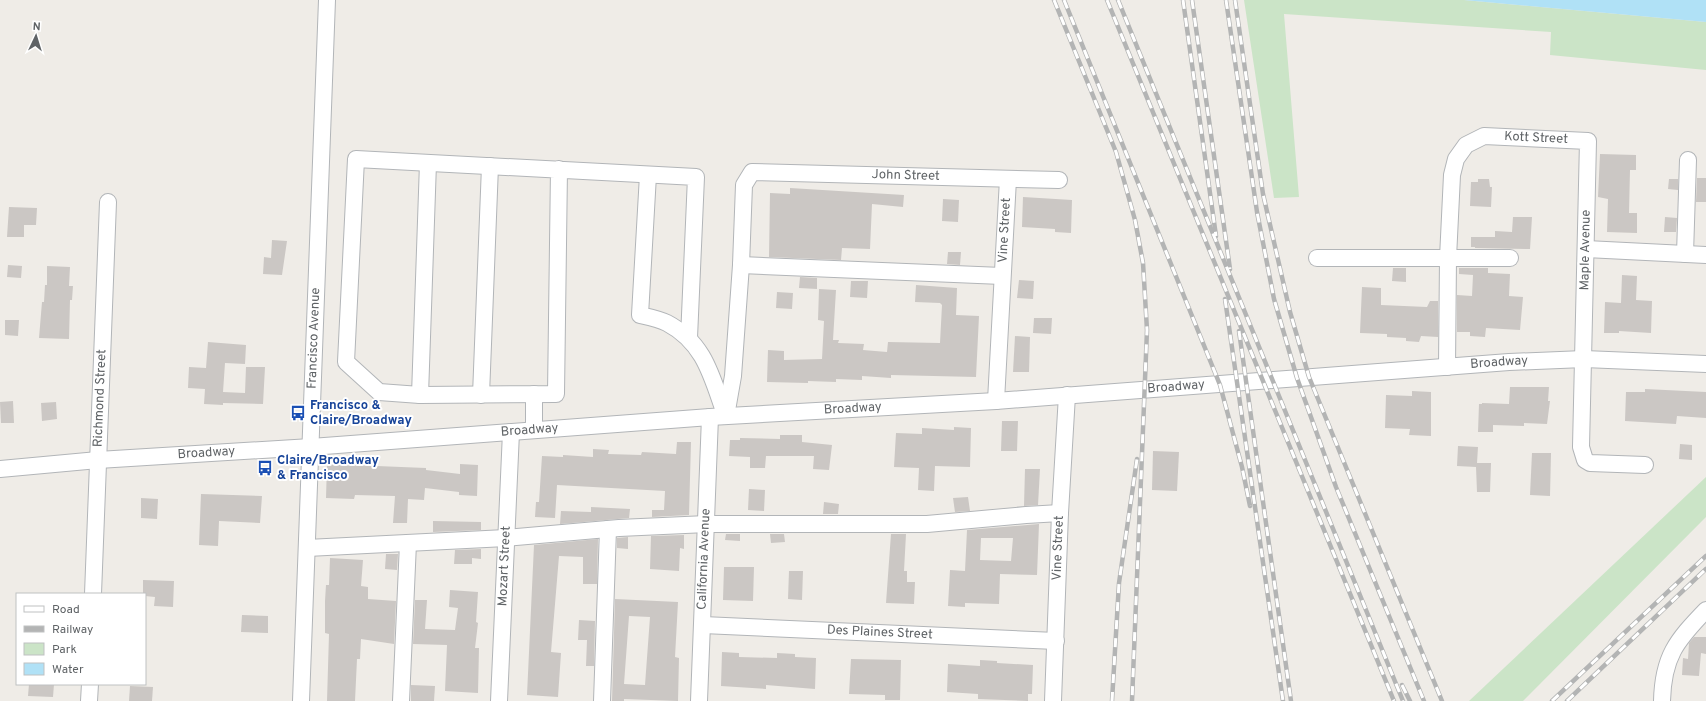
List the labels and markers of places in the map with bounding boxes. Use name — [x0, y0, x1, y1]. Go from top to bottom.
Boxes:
place label: Francisco & Claire/Broadway — [310, 398, 412, 429]
bus stop icon: Francisco & Claire/Broadway — [289, 404, 307, 422]
place label: Claire/Broadway & Francisco — [277, 453, 379, 484]
bus stop icon: Claire/Broadway & Francisco — [256, 459, 274, 477]

